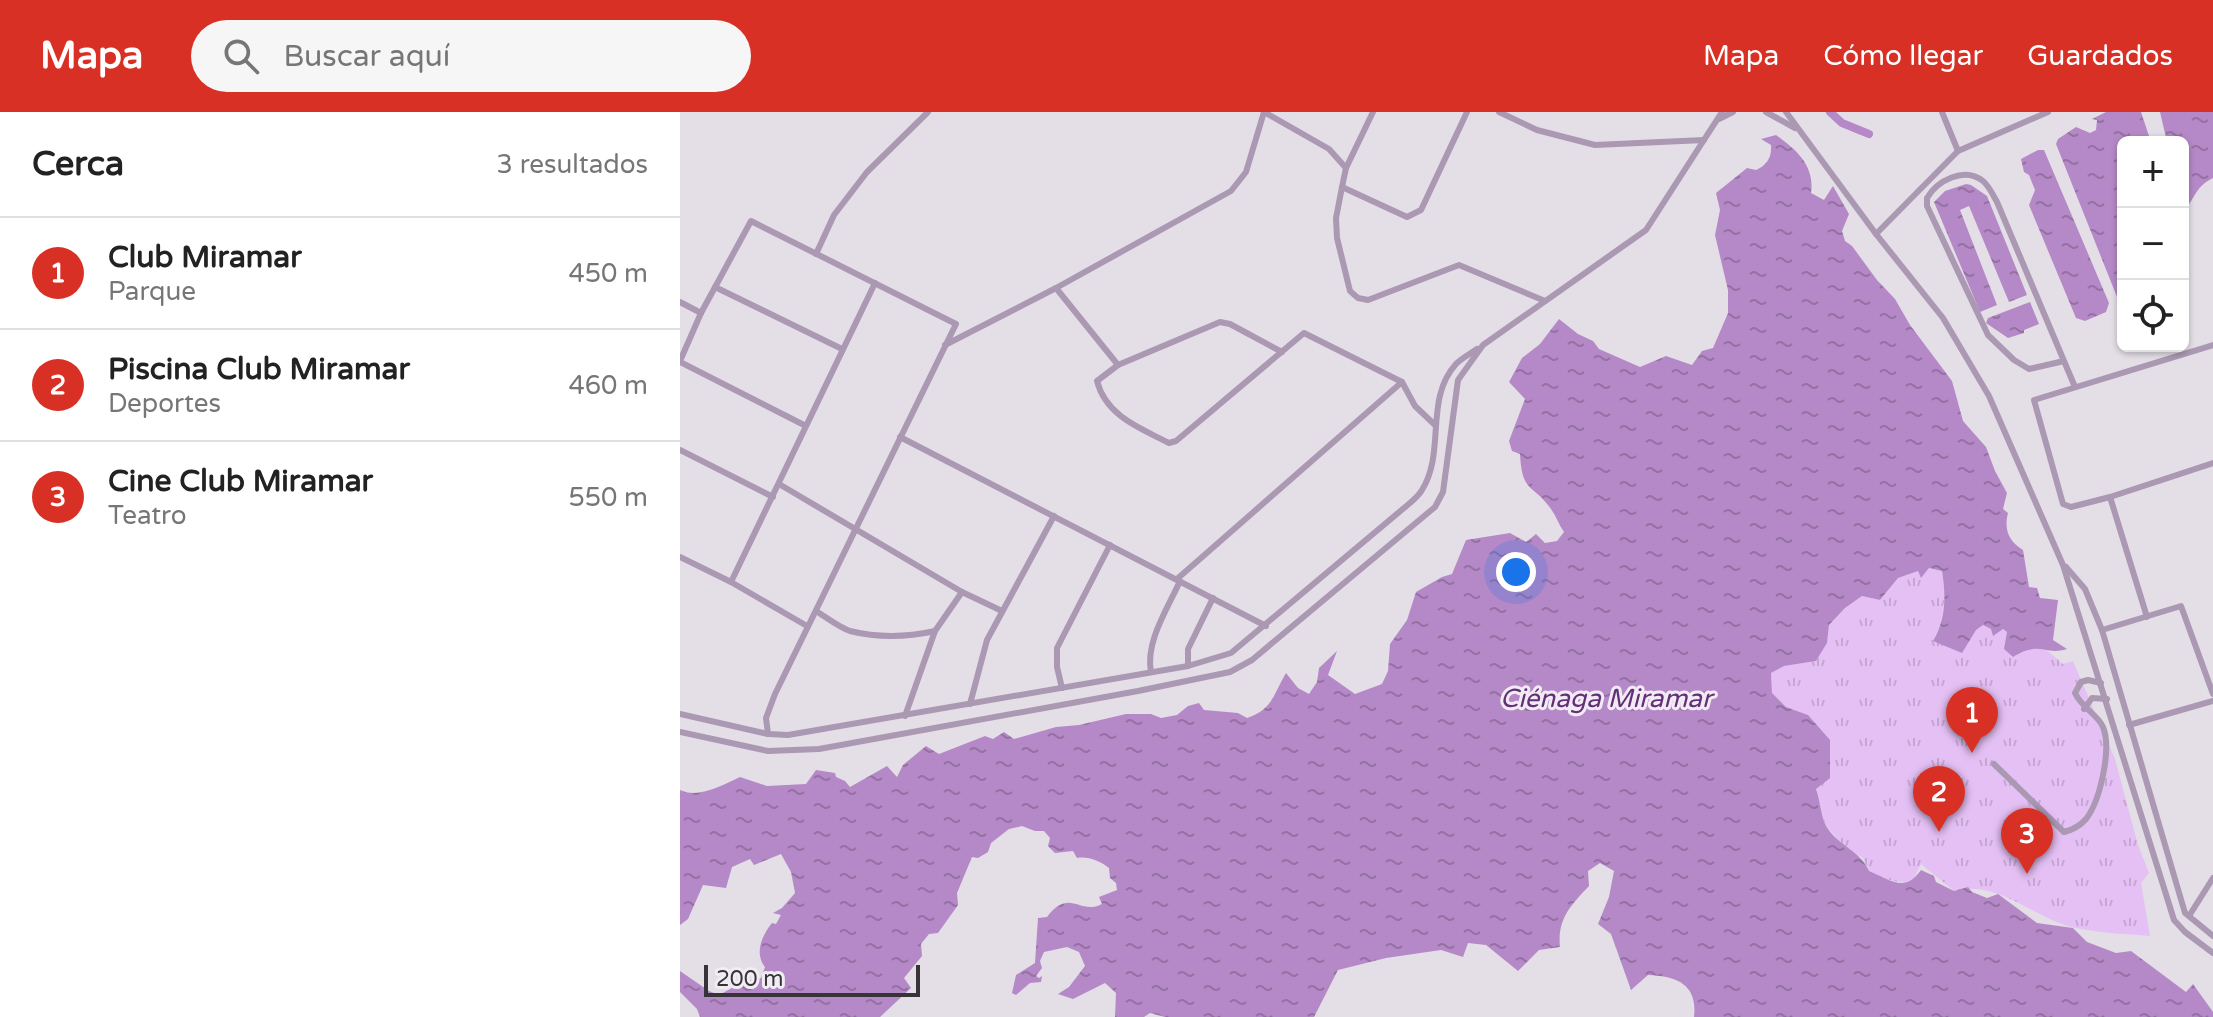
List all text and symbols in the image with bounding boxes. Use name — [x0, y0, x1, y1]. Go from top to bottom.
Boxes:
search box — [191, 20, 751, 92]
text: Mapa — [40, 33, 143, 79]
icon: search — [219, 34, 263, 78]
text: Buscar aquí — [283, 38, 450, 75]
text: Mapa — [1703, 39, 1779, 73]
text: Cómo llegar — [1823, 39, 1983, 73]
text: Guardados — [2027, 39, 2173, 73]
map controls — [2117, 136, 2189, 352]
button: + — [2117, 136, 2189, 208]
text: Cerca — [32, 144, 124, 185]
text: 3 resultados — [497, 149, 648, 180]
button: − — [2117, 208, 2189, 280]
text: Club Miramar — [108, 239, 302, 276]
text: 1 — [50, 258, 66, 289]
text: 450 m — [568, 258, 648, 289]
text: Parque — [108, 276, 196, 307]
button: locate — [2117, 280, 2189, 352]
text: Piscina Club Miramar — [108, 351, 410, 388]
text: 2 — [50, 370, 66, 401]
text: 460 m — [568, 370, 648, 401]
text: Deportes — [108, 388, 221, 419]
text: Cine Club Miramar — [108, 463, 373, 500]
text: 3 — [50, 482, 66, 513]
text: 550 m — [568, 482, 648, 513]
text: Teatro — [108, 500, 187, 531]
your location — [1496, 552, 1536, 592]
water label: Ciénaga Miramar — [1500, 683, 1715, 714]
pin: 1 — [1946, 687, 1998, 753]
pin: 2 — [1913, 766, 1965, 832]
pin: 3 — [2001, 808, 2053, 874]
scale bar — [704, 961, 920, 997]
text: 200 m — [716, 966, 783, 992]

